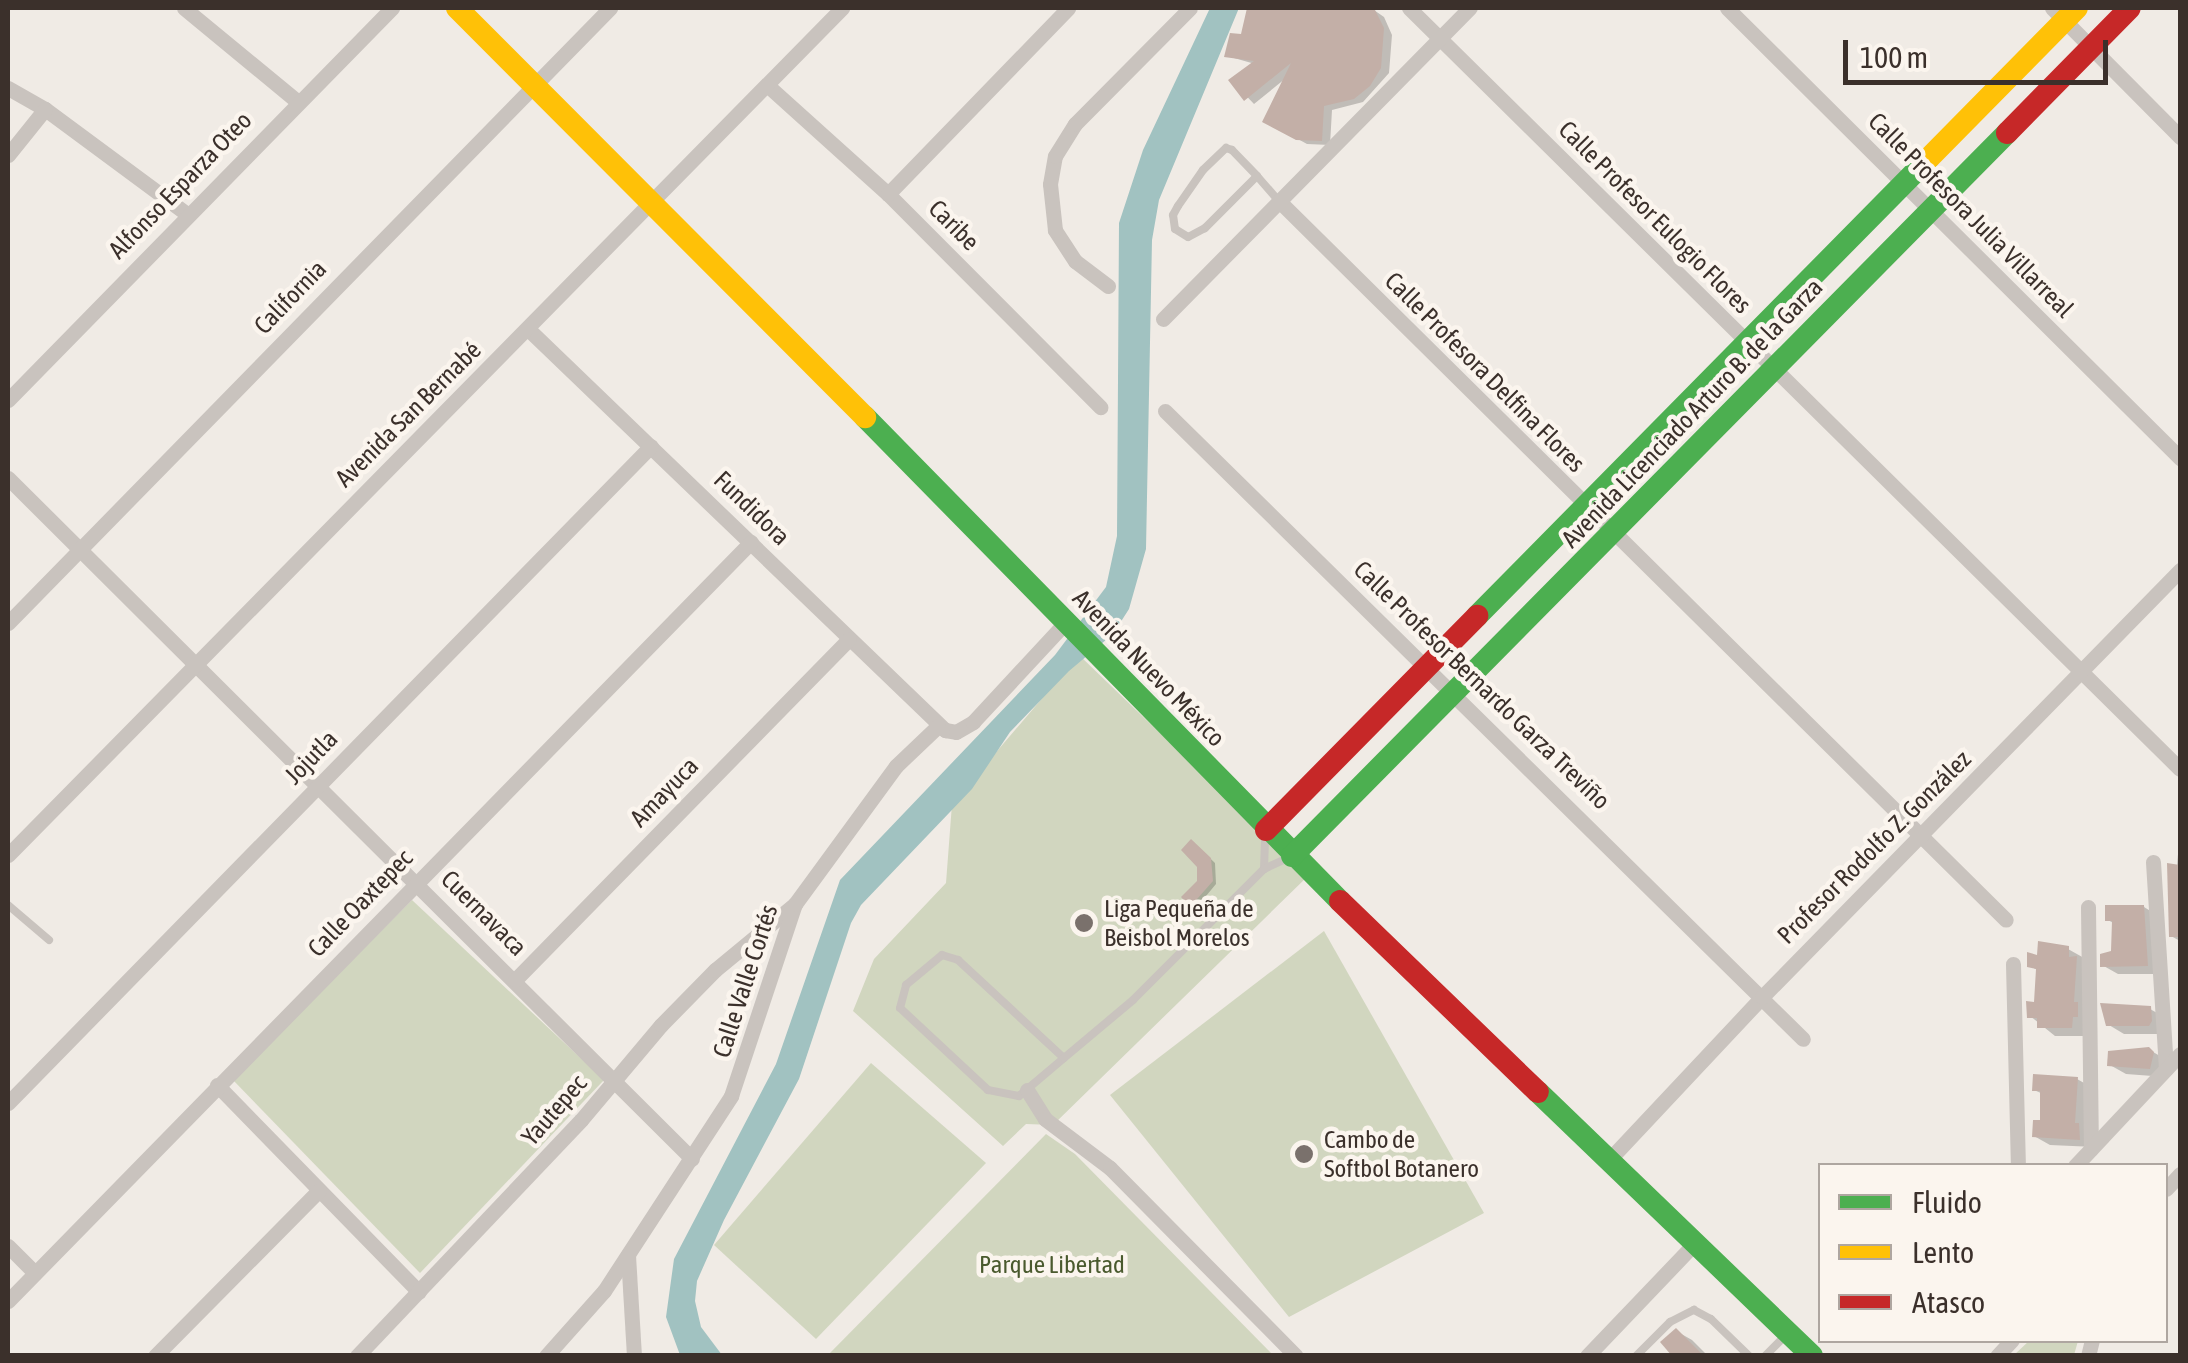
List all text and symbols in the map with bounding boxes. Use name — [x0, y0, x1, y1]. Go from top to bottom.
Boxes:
scale bar — [1848, 20, 2113, 82]
text: 100 m — [1860, 40, 1928, 74]
street label: Alfonso Esparza Oteo — [102, 105, 258, 265]
street label: Calle Profesora Julia Villarreal — [1862, 106, 2080, 324]
street label: Calle Profesor Eulogio Flores — [1552, 114, 1758, 320]
street label: Caribe — [922, 193, 986, 257]
street label: California — [248, 254, 332, 340]
street label: Calle Profesora Delfina Flores — [1379, 266, 1591, 478]
street label: Avenida Licenciado Arturo B. de la Garza — [1555, 272, 1829, 554]
street label: Avenida San Bernabé — [329, 335, 487, 493]
street label: Fundidora — [708, 465, 796, 551]
street label: Calle Profesor Bernardo Garza Treviño — [1348, 555, 1616, 815]
street label: Avenida Nuevo México — [1067, 583, 1231, 753]
street label: Jojutla — [278, 724, 344, 790]
street label: Profesor Rodolfo Z. González — [1771, 744, 1977, 950]
street label: Amayuca — [624, 751, 704, 833]
street label: Calle Oaxtepec — [301, 843, 419, 963]
street label: Cuernavaca — [435, 864, 533, 962]
place label: Liga Pequeña de Beisbol Morelos — [1104, 894, 1254, 953]
street label: Calle Valle Cortés — [706, 901, 784, 1061]
marker: Liga Pequeña de Beisbol Morelos — [1073, 912, 1095, 934]
street label: Yautepec — [515, 1068, 593, 1152]
place label: Cambo de Softbol Botanero — [1324, 1125, 1479, 1184]
marker: Cambo de Softbol Botanero — [1293, 1143, 1315, 1165]
legend — [1818, 1163, 2168, 1343]
text: Fluido — [1912, 1185, 1982, 1219]
text: Lento — [1912, 1235, 1974, 1269]
park label: Parque Libertad — [979, 1249, 1125, 1279]
text: Atasco — [1912, 1285, 1985, 1319]

